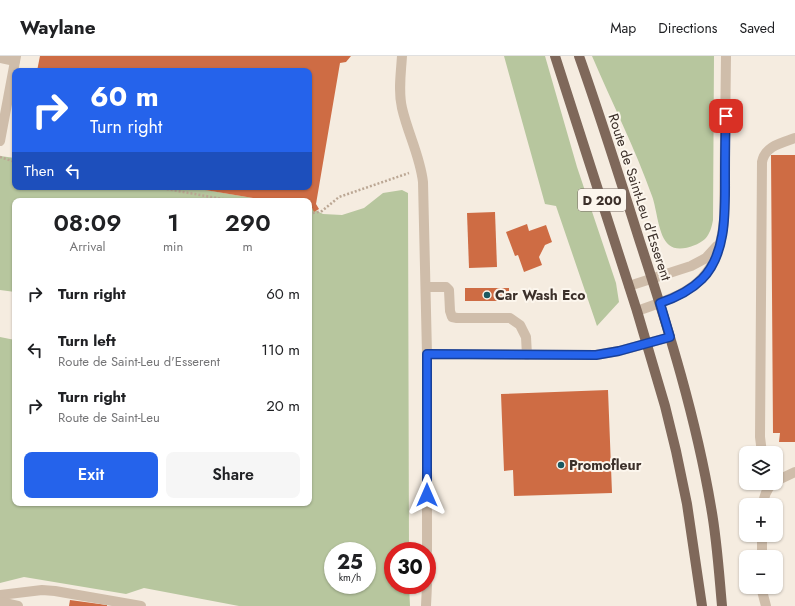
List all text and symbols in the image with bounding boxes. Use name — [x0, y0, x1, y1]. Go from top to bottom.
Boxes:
text: Waylane — [20, 14, 96, 41]
text: Map — [610, 18, 636, 38]
text: Directions — [658, 18, 718, 38]
text: Saved — [740, 18, 775, 38]
text: 60 m — [90, 76, 159, 117]
icon: right — [24, 84, 76, 136]
pin — [709, 99, 743, 133]
icon: arrive — [715, 105, 737, 127]
street label: Route de Saint-Leu d'Esserent — [604, 111, 677, 284]
text: Turn right — [90, 114, 162, 140]
text: Then — [24, 160, 54, 182]
icon: left — [62, 160, 84, 182]
road number: D 200 — [578, 189, 626, 211]
text: 08:09 — [53, 205, 122, 240]
text: 1 — [167, 205, 179, 240]
text: 290 — [225, 205, 271, 240]
text: Arrival — [70, 237, 105, 256]
text: min — [163, 237, 183, 256]
text: m — [243, 237, 253, 256]
icon: right — [24, 283, 46, 305]
text: Turn right — [58, 283, 126, 305]
text: 60 m — [266, 283, 300, 305]
place label: Car Wash Eco — [495, 285, 586, 305]
marker: Car Wash Eco — [482, 290, 492, 300]
text: Turn left — [58, 330, 116, 352]
icon: left — [24, 339, 46, 361]
text: 110 m — [261, 339, 300, 361]
text: Route de Saint-Leu d'Esserent — [58, 352, 220, 371]
text: Turn right — [58, 386, 126, 408]
icon: right — [24, 395, 46, 417]
text: 20 m — [266, 395, 300, 417]
text: Route de Saint-Leu — [58, 408, 160, 427]
map controls — [739, 446, 783, 594]
button: layers — [739, 446, 783, 490]
button: Exit — [24, 452, 158, 498]
button: Share — [166, 452, 300, 498]
place label: Promofleur — [569, 455, 642, 475]
marker: Promofleur — [556, 460, 566, 470]
position arrow — [406, 474, 448, 516]
button: + — [739, 498, 783, 542]
speed limit sign: 30 — [384, 542, 436, 594]
text: 25 — [337, 548, 363, 577]
button: − — [739, 550, 783, 594]
text: km/h — [339, 570, 361, 585]

